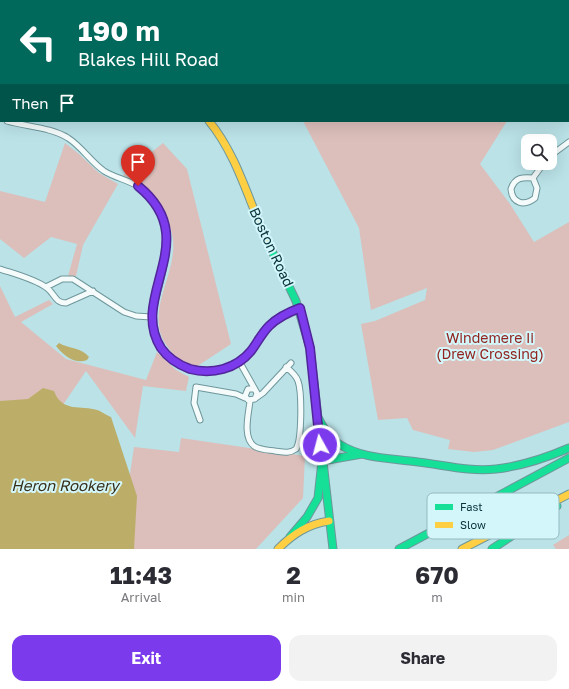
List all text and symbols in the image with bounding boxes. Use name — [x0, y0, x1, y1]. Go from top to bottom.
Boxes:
text: 190 m — [78, 14, 160, 47]
icon: left — [12, 16, 64, 68]
text: Blakes Hill Road — [78, 48, 219, 70]
icon: arrive — [56, 92, 78, 114]
text: Then — [12, 94, 48, 112]
map controls — [521, 134, 557, 170]
button: search — [521, 134, 557, 170]
pin — [121, 145, 155, 186]
icon: arrive — [127, 151, 149, 173]
street label: Boston Road — [246, 205, 298, 289]
park label: Windemere Ii (Drew Crossing) — [436, 329, 544, 362]
position arrow — [299, 424, 341, 466]
water label: Heron Rookery — [11, 476, 121, 495]
legend — [427, 493, 559, 539]
text: Fast — [460, 500, 483, 513]
text: Slow — [460, 518, 486, 531]
text: 11:43 — [110, 560, 172, 589]
text: 2 — [286, 560, 301, 589]
text: 670 — [415, 560, 459, 589]
text: Arrival — [121, 589, 161, 605]
text: min — [282, 589, 305, 605]
text: m — [431, 589, 443, 605]
button: Exit — [12, 635, 281, 681]
button: Share — [289, 635, 557, 681]

